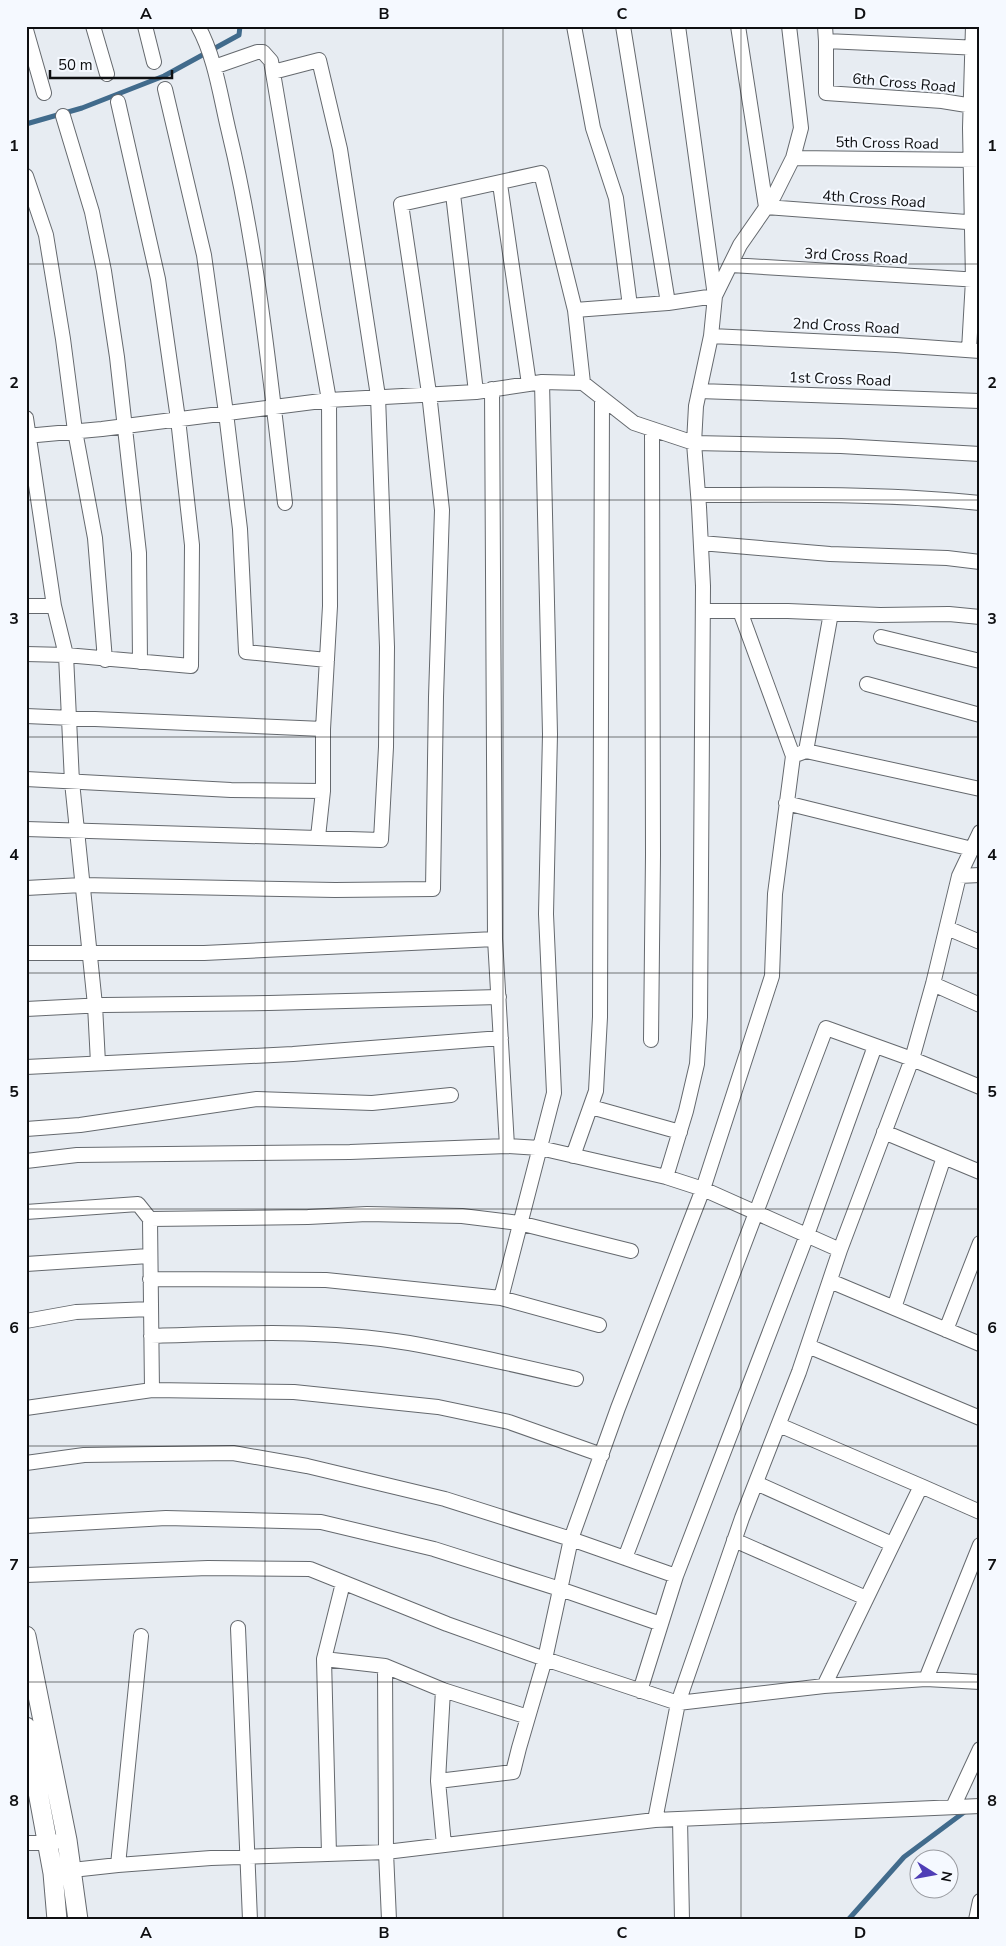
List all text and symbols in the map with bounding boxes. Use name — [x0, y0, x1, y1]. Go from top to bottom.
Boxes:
text: A — [140, 3, 152, 25]
text: B — [378, 3, 390, 25]
text: C — [617, 3, 628, 25]
text: D — [854, 3, 866, 25]
scale bar — [50, 48, 172, 80]
text: 50 m — [58, 55, 93, 75]
street label: 6th Cross Road — [852, 69, 956, 97]
street label: 5th Cross Road — [835, 132, 939, 154]
text: 1 — [9, 135, 19, 157]
text: 1 — [987, 135, 997, 157]
street label: 4th Cross Road — [822, 185, 926, 213]
street label: 3rd Cross Road — [804, 243, 908, 269]
street label: 2nd Cross Road — [792, 313, 900, 339]
street label: 1st Cross Road — [789, 367, 891, 391]
text: 2 — [9, 372, 19, 394]
text: 2 — [987, 372, 997, 394]
text: 3 — [9, 608, 19, 630]
text: 3 — [987, 608, 997, 630]
text: 4 — [9, 844, 19, 866]
text: 4 — [987, 844, 997, 866]
text: 5 — [9, 1081, 19, 1103]
text: 5 — [987, 1081, 997, 1103]
text: 6 — [9, 1317, 19, 1339]
text: 6 — [987, 1317, 997, 1339]
text: 7 — [9, 1554, 19, 1576]
text: 7 — [987, 1554, 997, 1576]
text: 8 — [9, 1790, 19, 1812]
text: 8 — [987, 1790, 997, 1812]
north arrow — [908, 1848, 958, 1898]
text: N — [936, 1869, 957, 1883]
text: A — [140, 1922, 152, 1944]
text: B — [378, 1922, 390, 1944]
text: C — [617, 1922, 628, 1944]
text: D — [854, 1922, 866, 1944]

